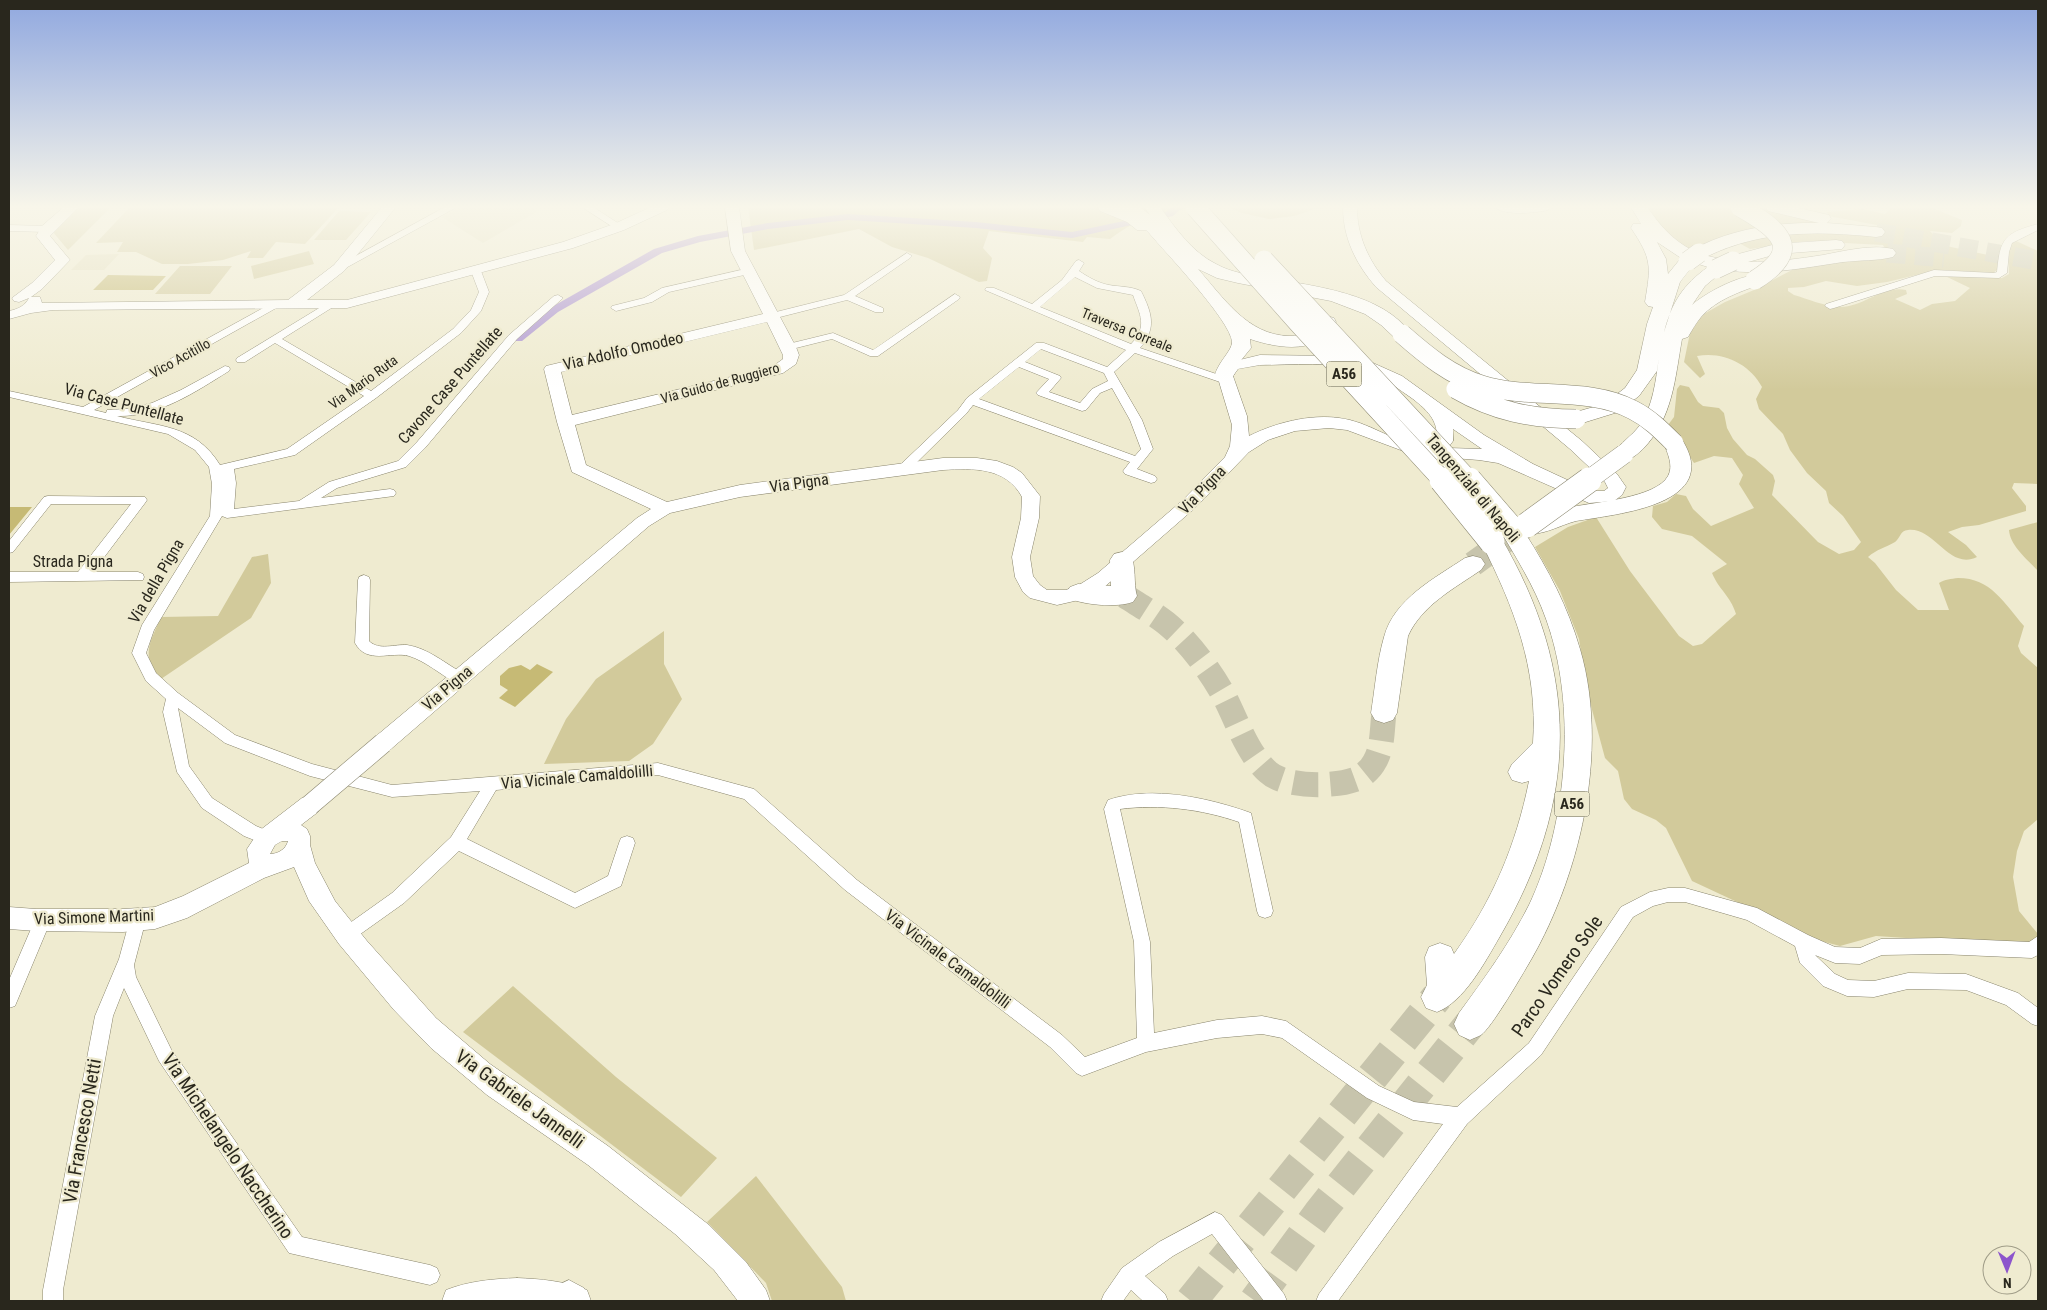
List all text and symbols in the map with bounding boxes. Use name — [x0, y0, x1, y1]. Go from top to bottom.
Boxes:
street label: Traversa Correale — [1079, 304, 1175, 356]
street label: Cavone Case Puntellate — [394, 322, 506, 448]
street label: Via Adolfo Omodeo — [561, 328, 685, 374]
street label: Vico Acitillo — [147, 335, 213, 381]
street label: Via Mario Ruta — [326, 352, 400, 412]
street label: Via Guido de Ruggiero — [659, 359, 781, 407]
road number: A56 — [1326, 362, 1362, 386]
street label: Via Case Puntellate — [62, 379, 186, 429]
street label: Tangenziale di Napoli — [1422, 430, 1524, 546]
street label: Via Pigna — [1174, 462, 1230, 518]
street label: Via Pigna — [768, 469, 830, 497]
street label: Via della Pigna — [124, 536, 188, 626]
street label: Strada Pigna — [33, 552, 113, 571]
street label: Via Pigna — [418, 661, 476, 715]
street label: Via Vicinale Camaldolilli — [500, 761, 654, 793]
road number: A56 — [1554, 792, 1590, 816]
street label: Via Simone Martini — [34, 905, 154, 929]
street label: Via Vicinale Camaldolilli — [881, 906, 1015, 1012]
street label: Parco Vomero Sole — [1507, 911, 1607, 1041]
street label: Via Gabriele Jannelli — [451, 1045, 589, 1153]
street label: Via Michelangelo Naccherino — [157, 1049, 299, 1243]
street label: Via Francesco Netti — [58, 1057, 106, 1205]
north arrow — [1982, 1245, 2032, 1295]
text: N — [2003, 1275, 2012, 1291]

